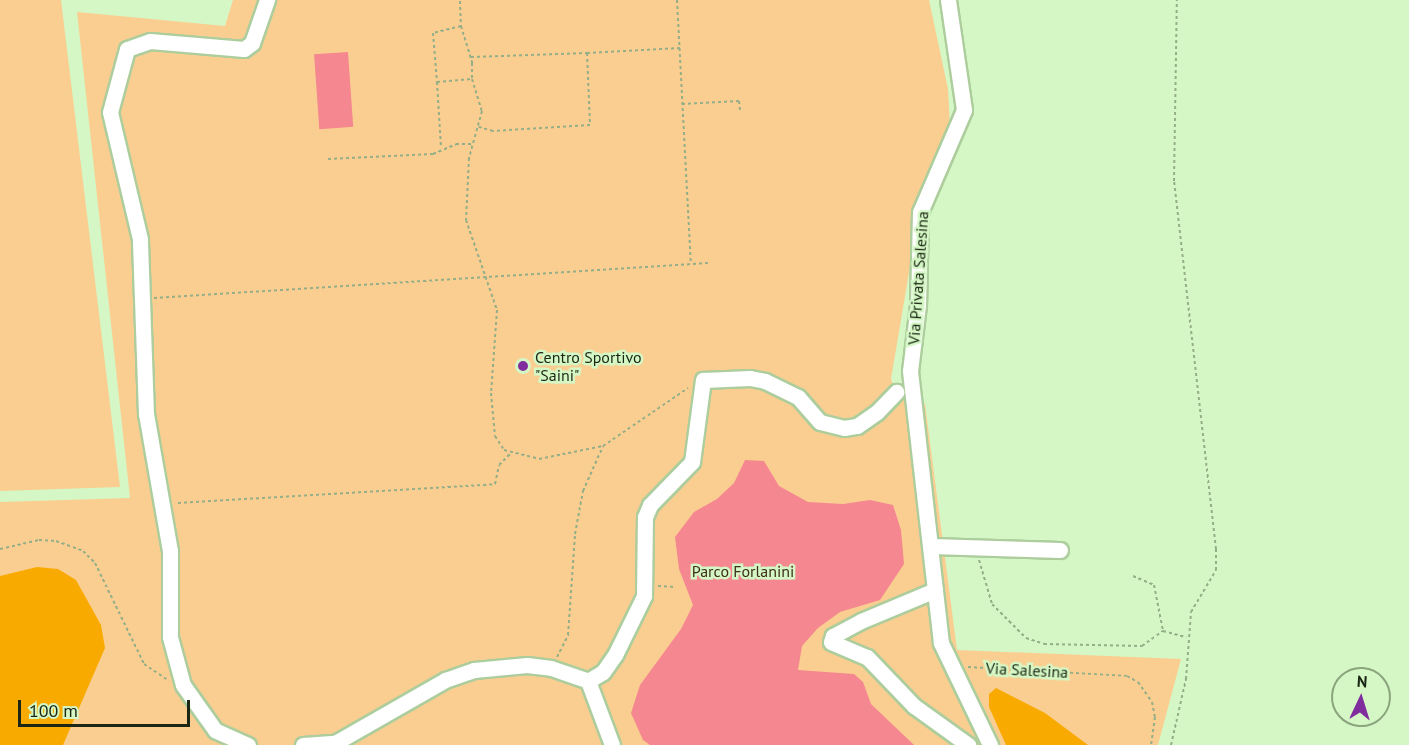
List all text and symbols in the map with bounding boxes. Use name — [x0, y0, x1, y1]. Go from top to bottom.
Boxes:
street label: Via Privata Salesina — [904, 211, 932, 345]
place label: Centro Sportivo "Saini" — [535, 347, 642, 385]
marker: Centro Sportivo "Saini" — [516, 359, 530, 373]
park label: Parco Forlanini — [692, 561, 794, 581]
street label: Via Salesina — [985, 658, 1069, 682]
north arrow — [1331, 667, 1391, 727]
text: N — [1356, 671, 1368, 691]
scale bar — [21, 688, 194, 726]
text: 100 m — [29, 699, 78, 722]

